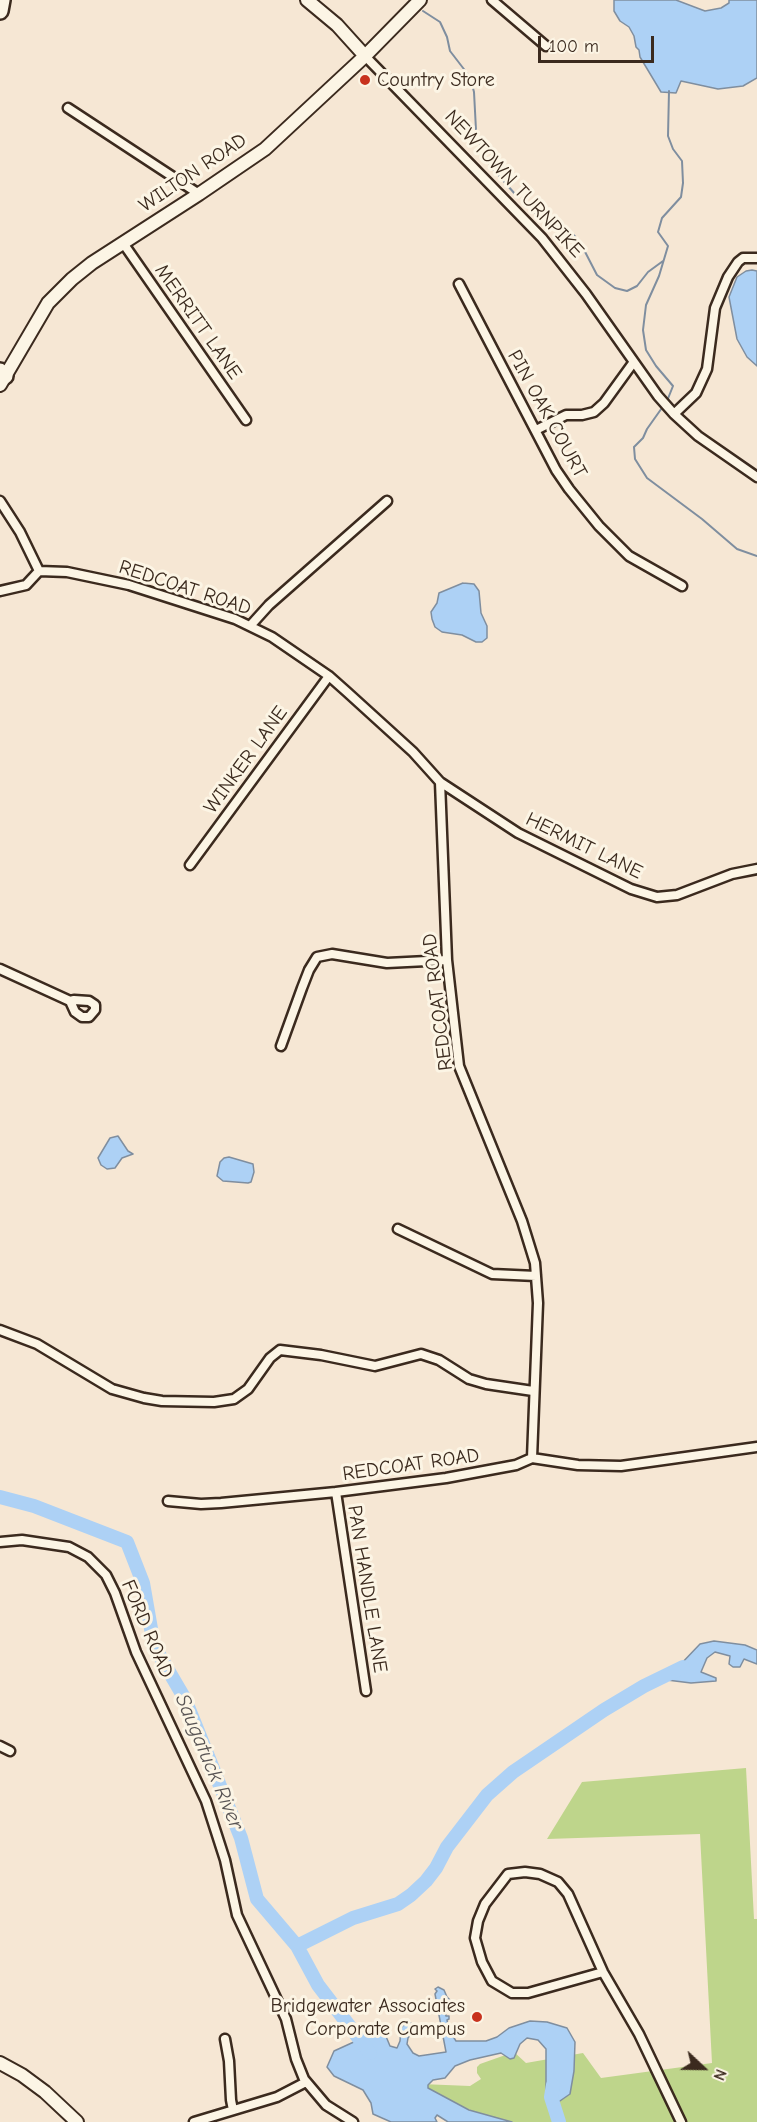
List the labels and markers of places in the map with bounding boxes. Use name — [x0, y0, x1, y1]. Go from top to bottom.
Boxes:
place label: Country Store — [377, 68, 495, 92]
marker: Country Store — [358, 73, 372, 87]
place label: Bridgewater Associates Corporate Campus — [270, 1994, 465, 2041]
marker: Bridgewater Associates Corporate Campus — [470, 2010, 484, 2024]

